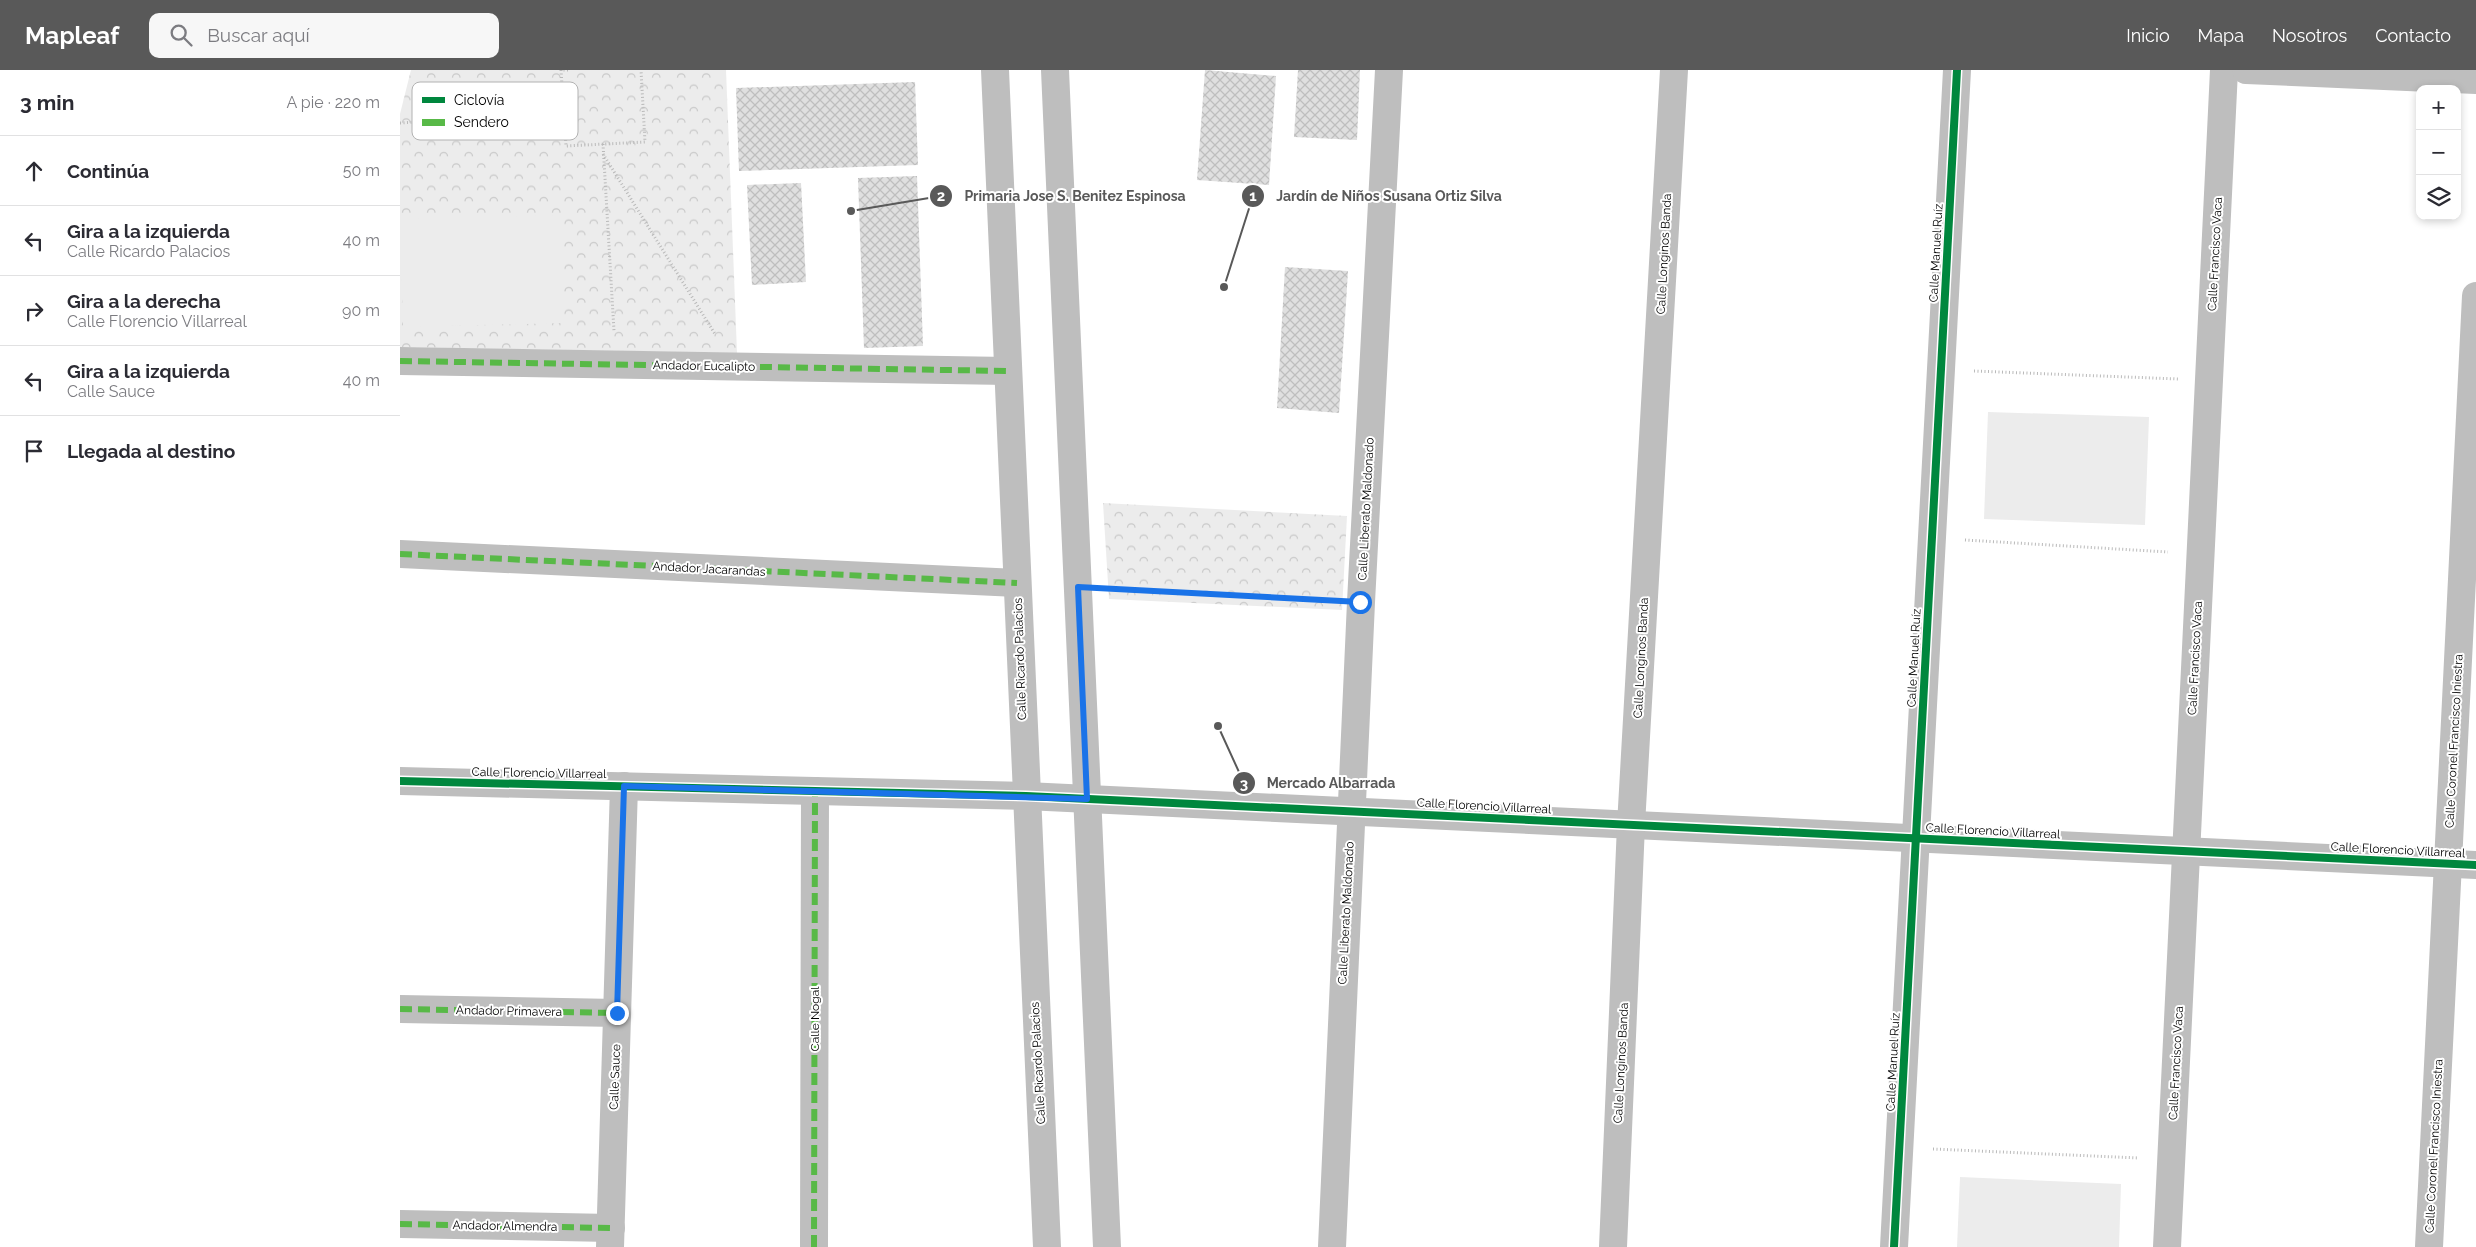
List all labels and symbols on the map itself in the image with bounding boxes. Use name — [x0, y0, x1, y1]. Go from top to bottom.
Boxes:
legend — [412, 82, 578, 140]
text: Ciclovía — [454, 92, 504, 108]
text: Sendero — [454, 114, 509, 130]
callout: Jardín de Niños Susana Ortiz Silva — [1241, 181, 1512, 210]
callout: Primaria Jose S. Benitez Espinosa — [929, 182, 1195, 211]
text: 2 — [937, 187, 945, 205]
text: 1 — [1249, 187, 1257, 205]
text: Primaria Jose S. Benitez Espinosa — [964, 188, 1186, 204]
text: Jardín de Niños Susana Ortiz Silva — [1276, 188, 1502, 204]
street label: Calle Longinos Banda — [1654, 193, 1674, 315]
street label: Calle Francisco Vaca — [2205, 197, 2225, 311]
street label: Calle Manuel Ruíz — [1926, 203, 1946, 303]
street label: Andador Eucalipto — [653, 358, 755, 374]
street label: Calle Liberato Maldonado — [1355, 437, 1377, 581]
street label: Andador Jacarandas — [652, 559, 766, 579]
route start — [1349, 591, 1372, 614]
street label: Calle Ricardo Palacios — [1011, 597, 1029, 720]
street label: Calle Longinos Banda — [1631, 597, 1651, 719]
street label: Calle Francisco Vaca — [2185, 601, 2205, 715]
street label: Calle Manuel Ruíz — [1904, 608, 1924, 708]
street label: Calle Coronel Francisco Iniestra — [2442, 654, 2466, 828]
street label: Calle Florencio Villarreal — [471, 765, 607, 781]
callout: Mercado Albarrada — [1231, 769, 1405, 798]
text: 3 — [1240, 775, 1248, 793]
text: Mercado Albarrada — [1267, 775, 1395, 791]
street label: Calle Florencio Villarreal — [1416, 795, 1552, 817]
street label: Calle Florencio Villarreal — [1925, 820, 2061, 842]
street label: Calle Florencio Villarreal — [2330, 839, 2466, 861]
street label: Calle Liberato Maldonado — [1335, 841, 1357, 985]
street label: Calle Nogal — [808, 986, 822, 1051]
street label: Calle Ricardo Palacios — [1028, 1001, 1048, 1125]
route end — [606, 1002, 629, 1025]
street label: Calle Longinos Banda — [1611, 1002, 1631, 1124]
street label: Andador Primavera — [456, 1003, 562, 1019]
street label: Calle Francisco Vaca — [2166, 1006, 2186, 1120]
street label: Calle Manuel Ruíz — [1883, 1012, 1903, 1112]
street label: Calle Sauce — [607, 1044, 623, 1110]
street label: Calle Coronel Francisco Iniestra — [2422, 1059, 2446, 1233]
street label: Andador Almendra — [452, 1218, 558, 1234]

